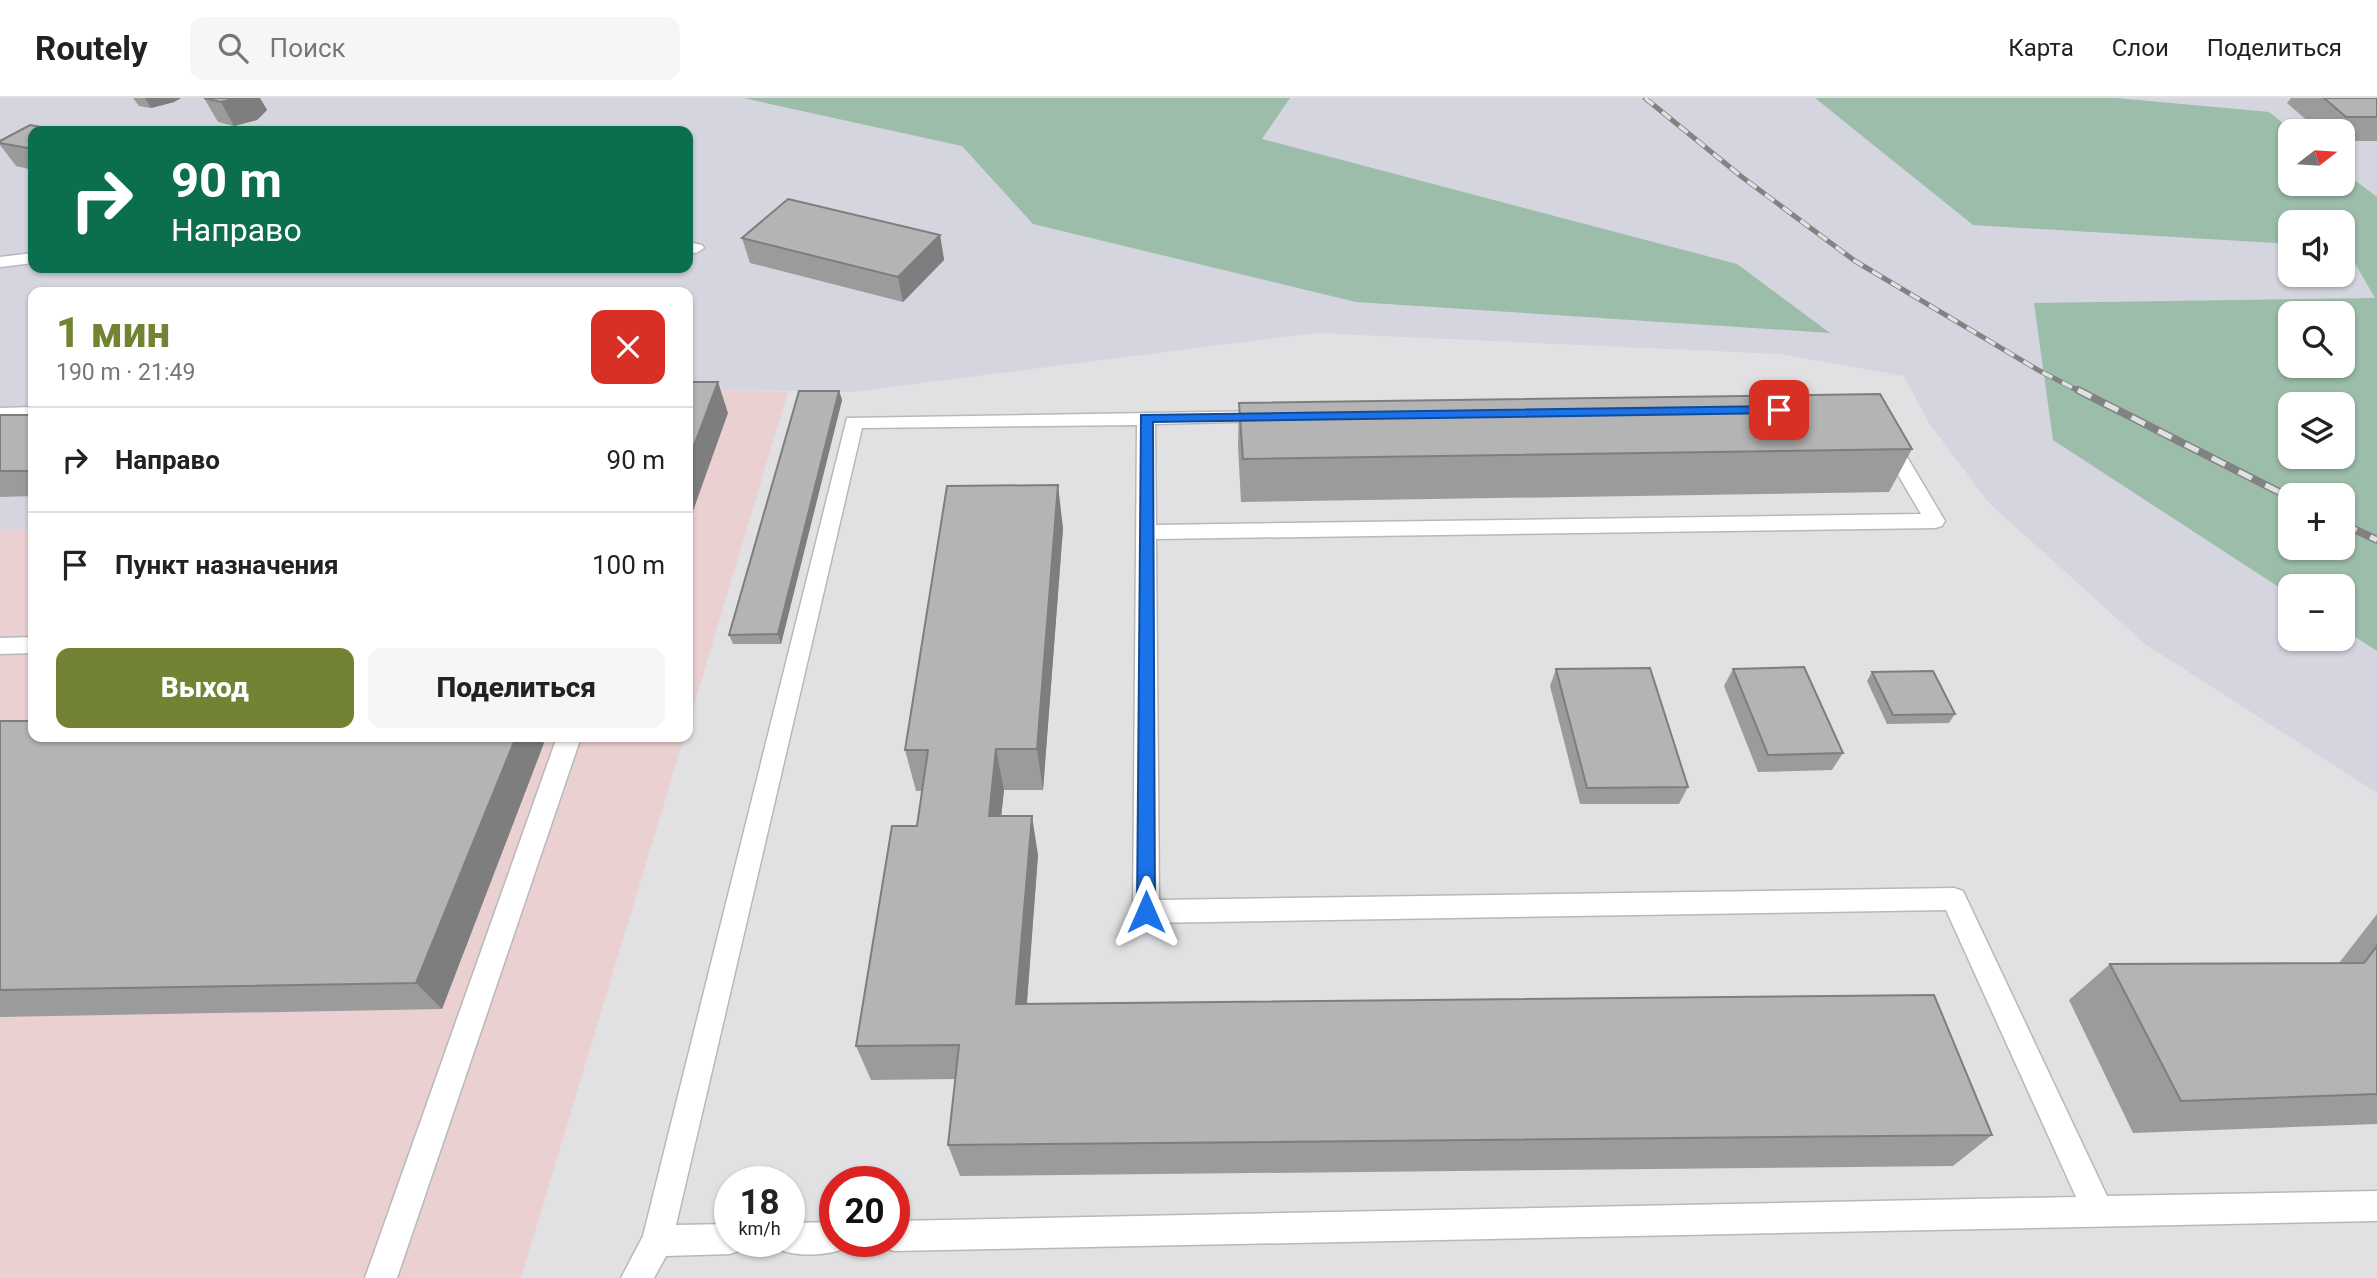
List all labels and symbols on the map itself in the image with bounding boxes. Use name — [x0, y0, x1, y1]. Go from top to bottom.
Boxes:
north arrow — [2278, 119, 2356, 196]
pin — [1749, 380, 1809, 440]
position arrow — [1109, 875, 1183, 949]
speed limit sign: 20 — [819, 1166, 910, 1257]

